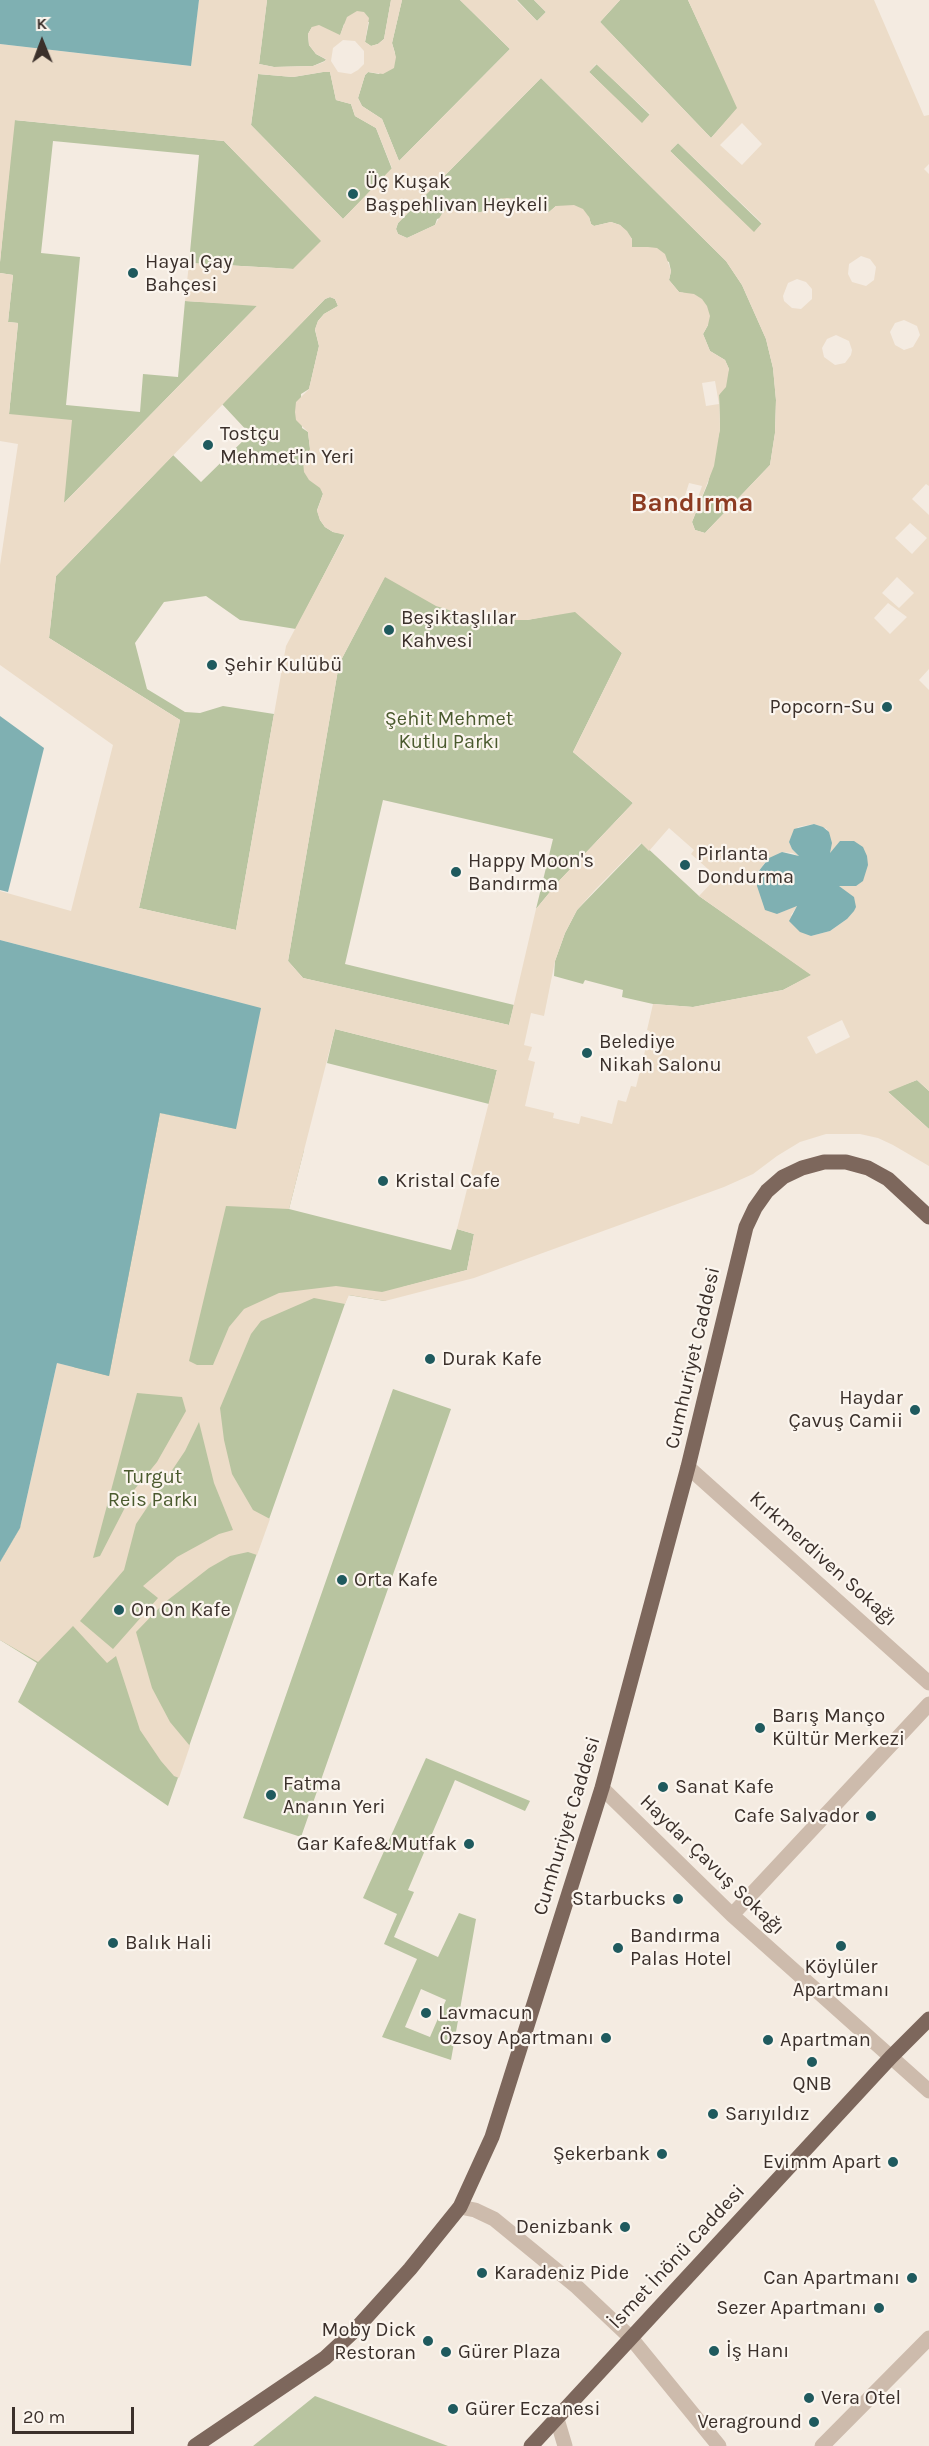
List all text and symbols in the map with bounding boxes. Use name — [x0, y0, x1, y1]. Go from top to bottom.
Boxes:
north arrow — [12, 12, 72, 72]
text: K — [36, 14, 47, 33]
place label: Üç Kuşak Başpehlivan Heykeli — [365, 170, 548, 217]
marker: Üç Kuşak Başpehlivan Heykeli — [346, 187, 360, 201]
place label: Hayal Çay Bahçesi — [145, 250, 233, 297]
marker: Hayal Çay Bahçesi — [126, 266, 140, 280]
place label: Tostçu Mehmet'in Yeri — [220, 422, 354, 469]
marker: Tostçu Mehmet'in Yeri — [201, 438, 215, 452]
district label: Bandırma — [631, 488, 753, 520]
place label: Beşiktaşlılar Kahvesi — [401, 606, 516, 653]
marker: Beşiktaşlılar Kahvesi — [382, 623, 396, 637]
place label: Şehir Kulübü — [224, 653, 342, 677]
marker: Şehir Kulübü — [205, 658, 219, 672]
place label: Popcorn-Su — [770, 695, 875, 719]
marker: Popcorn-Su — [880, 700, 894, 714]
park label: Şehit Mehmet Kutlu Parkı — [385, 707, 513, 754]
place label: Pirlanta Dondurma — [697, 842, 794, 889]
place label: Happy Moon's Bandırma — [468, 849, 594, 896]
marker: Pirlanta Dondurma — [678, 858, 692, 872]
marker: Happy Moon's Bandırma — [449, 865, 463, 879]
place label: Belediye Nikah Salonu — [599, 1030, 722, 1077]
marker: Belediye Nikah Salonu — [580, 1046, 594, 1060]
place label: Kristal Cafe — [395, 1169, 500, 1193]
marker: Kristal Cafe — [376, 1174, 390, 1188]
street label: Cumhuriyet Caddesi — [660, 1265, 726, 1451]
place label: Durak Kafe — [442, 1347, 542, 1371]
marker: Durak Kafe — [423, 1352, 437, 1366]
place label: Haydar Çavuş Camii — [788, 1386, 903, 1433]
marker: Haydar Çavuş Camii — [908, 1403, 922, 1417]
park label: Turgut Reis Parkı — [108, 1465, 198, 1512]
street label: Kırkmerdiven Sokağı — [744, 1486, 902, 1632]
place label: Orta Kafe — [354, 1568, 438, 1592]
marker: Orta Kafe — [335, 1573, 349, 1587]
place label: On On Kafe — [131, 1598, 231, 1622]
marker: On On Kafe — [112, 1603, 126, 1617]
place label: Barış Manço Kültür Merkezi — [772, 1704, 905, 1751]
marker: Barış Manço Kültür Merkezi — [753, 1721, 767, 1735]
street label: Cumhuriyet Caddesi — [528, 1734, 606, 1918]
place label: Fatma Ananın Yeri — [283, 1772, 386, 1819]
place label: Sanat Kafe — [675, 1775, 774, 1799]
marker: Sanat Kafe — [656, 1780, 670, 1794]
marker: Fatma Ananın Yeri — [264, 1788, 278, 1802]
street label: Haydar Çavuş Sokağı — [635, 1790, 789, 1940]
place label: Cafe Salvador — [734, 1804, 859, 1828]
marker: Cafe Salvador — [864, 1809, 878, 1823]
place label: Gar Kafe&Mutfak — [297, 1832, 457, 1856]
marker: Gar Kafe&Mutfak — [462, 1837, 476, 1851]
place label: Starbucks — [572, 1887, 666, 1911]
marker: Starbucks — [671, 1892, 685, 1906]
place label: Bandırma Palas Hotel — [630, 1924, 732, 1971]
place label: Balık Hali — [125, 1931, 212, 1955]
marker: Balık Hali — [106, 1936, 120, 1950]
marker: Köylüler Apartmanı — [834, 1939, 848, 1953]
marker: Bandırma Palas Hotel — [611, 1941, 625, 1955]
place label: Köylüler Apartmanı — [793, 1955, 889, 2002]
place label: Lavmacun — [438, 2001, 533, 2025]
marker: Lavmacun — [419, 2006, 433, 2020]
place label: Özsoy Apartmanı — [439, 2026, 594, 2050]
place label: Apartman — [780, 2028, 871, 2052]
marker: Özsoy Apartmanı — [599, 2031, 613, 2045]
marker: Apartman — [761, 2033, 775, 2047]
marker: QNB — [805, 2055, 819, 2069]
place label: QNB — [792, 2072, 832, 2096]
place label: Sarıyıldız — [725, 2102, 809, 2126]
marker: Sarıyıldız — [706, 2107, 720, 2121]
place label: Şekerbank — [553, 2142, 650, 2166]
marker: Şekerbank — [655, 2147, 669, 2161]
place label: Evimm Apart — [763, 2150, 881, 2174]
marker: Evimm Apart — [886, 2155, 900, 2169]
street label: İsmet İnönü Caddesi — [604, 2180, 750, 2334]
place label: Denizbank — [516, 2215, 613, 2239]
marker: Denizbank — [618, 2220, 632, 2234]
place label: Karadeniz Pide — [494, 2261, 629, 2285]
marker: Karadeniz Pide — [475, 2266, 489, 2280]
place label: Can Apartmanı — [763, 2266, 900, 2290]
marker: Can Apartmanı — [905, 2271, 919, 2285]
place label: Sezer Apartmanı — [716, 2296, 867, 2320]
marker: Sezer Apartmanı — [872, 2301, 886, 2315]
place label: Moby Dick Restoran — [321, 2318, 416, 2365]
marker: Moby Dick Restoran — [421, 2334, 435, 2348]
place label: İş Hanı — [726, 2339, 789, 2363]
place label: Gürer Plaza — [458, 2340, 561, 2364]
marker: İş Hanı — [707, 2344, 721, 2358]
marker: Gürer Plaza — [439, 2345, 453, 2359]
place label: Vera Otel — [821, 2386, 901, 2410]
marker: Vera Otel — [802, 2391, 816, 2405]
scale bar — [15, 2395, 136, 2433]
place label: Gürer Eczanesi — [465, 2397, 600, 2421]
marker: Gürer Eczanesi — [446, 2402, 460, 2416]
text: 20 m — [23, 2406, 65, 2428]
place label: Veraground — [697, 2410, 802, 2434]
marker: Veraground — [807, 2415, 821, 2429]

